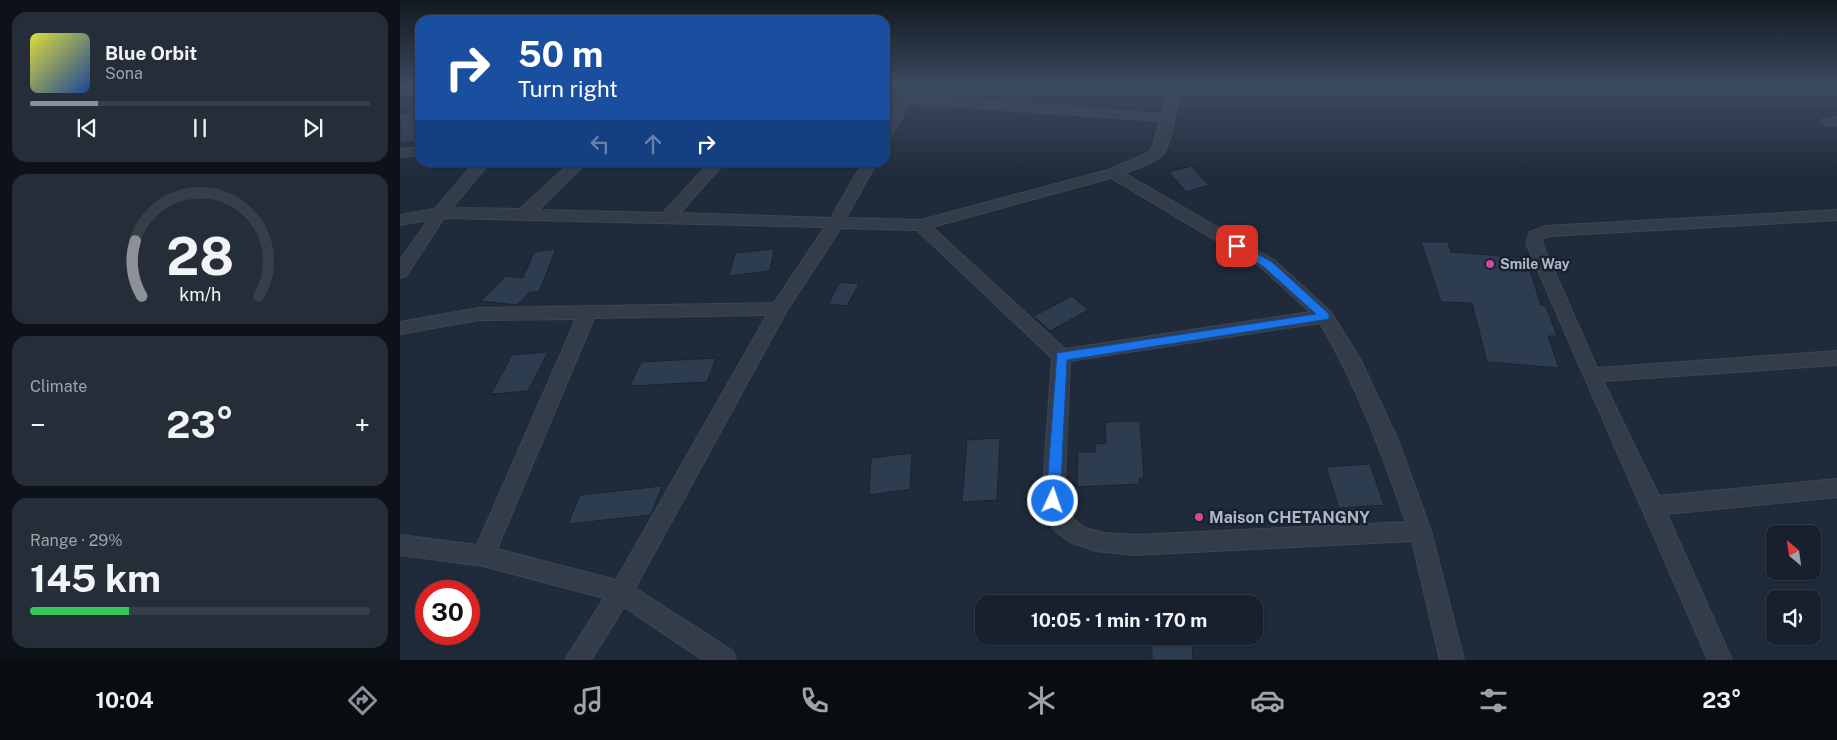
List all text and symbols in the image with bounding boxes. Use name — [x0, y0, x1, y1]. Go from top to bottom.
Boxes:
text: 50 m — [518, 34, 603, 75]
icon: right — [435, 35, 500, 100]
text: Blue Orbit — [105, 42, 197, 64]
text: Sona — [105, 64, 143, 83]
text: Turn right — [518, 76, 618, 102]
icon: previous — [73, 114, 101, 142]
icon: pause — [186, 114, 214, 142]
icon: next — [299, 114, 327, 142]
icon: left — [586, 130, 614, 158]
icon: ahead — [639, 130, 667, 158]
icon: right — [692, 130, 720, 158]
pin — [1216, 225, 1258, 267]
text: 28 — [166, 226, 234, 287]
icon: arrive — [1223, 232, 1251, 260]
place label: Smile Way — [1500, 256, 1570, 272]
marker: Smile Way — [1484, 258, 1496, 270]
text: km/h — [179, 284, 221, 305]
text: Climate — [30, 377, 87, 396]
text: 23° — [166, 402, 234, 447]
text: − — [30, 408, 46, 441]
text: + — [354, 408, 370, 441]
position arrow — [1026, 474, 1078, 526]
place label: Maison CHETANGNY — [1209, 508, 1370, 527]
marker: Maison CHETANGNY — [1193, 511, 1205, 523]
north arrow — [1766, 525, 1821, 580]
map controls — [1766, 525, 1821, 645]
text: Range · 29% — [30, 531, 123, 550]
text: 145 km — [30, 556, 161, 601]
speed limit sign: 30 — [415, 580, 480, 645]
button: sound — [1766, 590, 1821, 645]
text: 10:05 · 1 min · 170 m — [1031, 609, 1207, 631]
icon: directions — [345, 683, 380, 718]
icon: music — [571, 683, 606, 718]
icon: phone — [797, 683, 832, 718]
icon: climate — [1024, 683, 1059, 718]
icon: car — [1250, 683, 1285, 718]
icon: filters — [1476, 683, 1511, 718]
text: 10:04 — [96, 687, 154, 713]
text: 23° — [1702, 687, 1741, 713]

